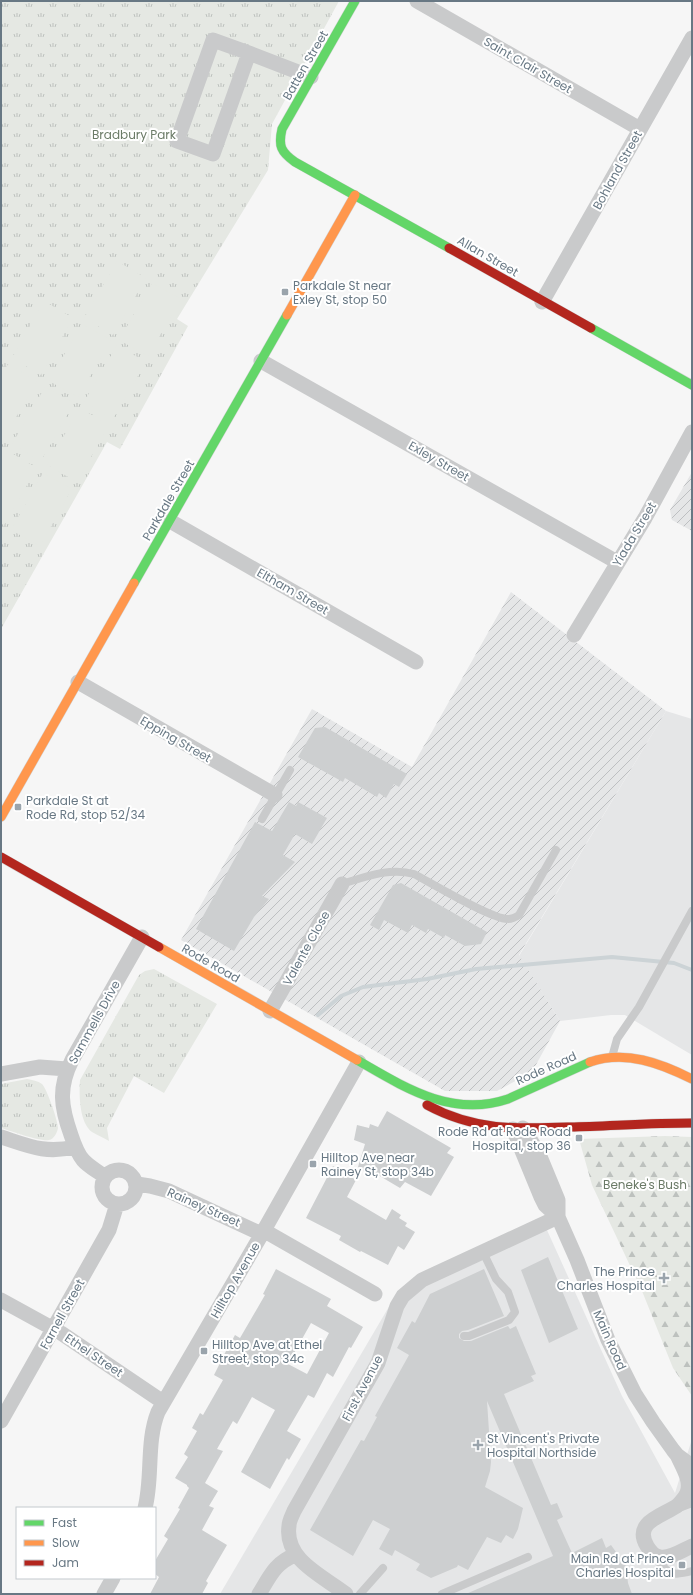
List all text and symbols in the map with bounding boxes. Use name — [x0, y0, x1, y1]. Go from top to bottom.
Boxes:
street label: Batten Street — [278, 27, 332, 103]
street label: Saint Clair Street — [481, 33, 575, 97]
park label: Bradbury Park — [92, 126, 177, 143]
street label: Bohland Street — [588, 127, 646, 213]
street label: Allan Street — [454, 232, 522, 280]
place label: Parkdale St near Exley St, stop 50 — [293, 277, 391, 308]
marker: Parkdale St near Exley St, stop 50 — [280, 287, 290, 297]
street label: Exley Street — [406, 437, 472, 485]
street label: Parkdale Street — [138, 456, 198, 544]
street label: Yiada Street — [608, 498, 660, 570]
street label: Eltham Street — [254, 564, 332, 618]
street label: Epping Street — [137, 712, 215, 766]
place label: Parkdale St at Rode Rd, stop 52/34 — [26, 792, 146, 823]
marker: Parkdale St at Rode Rd, stop 52/34 — [13, 802, 23, 812]
street label: Valente Close — [278, 908, 334, 988]
street label: Rode Road — [179, 939, 243, 987]
street label: Sammells Drive — [64, 977, 124, 1067]
street label: Rode Road — [513, 1047, 579, 1089]
place label: Rode Rd at Rode Road Hospital, stop 36 — [438, 1123, 571, 1154]
marker: Rode Rd at Rode Road Hospital, stop 36 — [574, 1133, 584, 1143]
place label: Hilltop Ave near Rainey St, stop 34b — [321, 1149, 434, 1180]
marker: Hilltop Ave near Rainey St, stop 34b — [308, 1159, 318, 1169]
park label: Beneke's Bush — [603, 1176, 687, 1193]
street label: Rainey Street — [165, 1183, 243, 1231]
street label: Hilltop Avenue — [206, 1239, 264, 1321]
place label: The Prince Charles Hospital — [557, 1263, 655, 1294]
marker: The Prince Charles Hospital — [658, 1272, 670, 1284]
street label: Farnell Street — [36, 1276, 88, 1352]
street label: Main Road — [589, 1308, 631, 1372]
street label: Ethel Street — [62, 1329, 126, 1381]
place label: Hilltop Ave at Ethel Street, stop 34c — [212, 1336, 322, 1367]
marker: Hilltop Ave at Ethel Street, stop 34c — [199, 1346, 209, 1356]
street label: First Avenue — [338, 1352, 386, 1424]
place label: St Vincent's Private Hospital Northside — [487, 1430, 600, 1461]
marker: St Vincent's Private Hospital Northside — [472, 1439, 484, 1451]
legend — [16, 1507, 156, 1579]
text: Fast — [52, 1514, 77, 1531]
text: Slow — [52, 1534, 80, 1551]
place label: Main Rd at Prince Charles Hospital — [571, 1550, 674, 1581]
text: Jam — [52, 1554, 79, 1571]
marker: Main Rd at Prince Charles Hospital — [677, 1560, 687, 1570]

